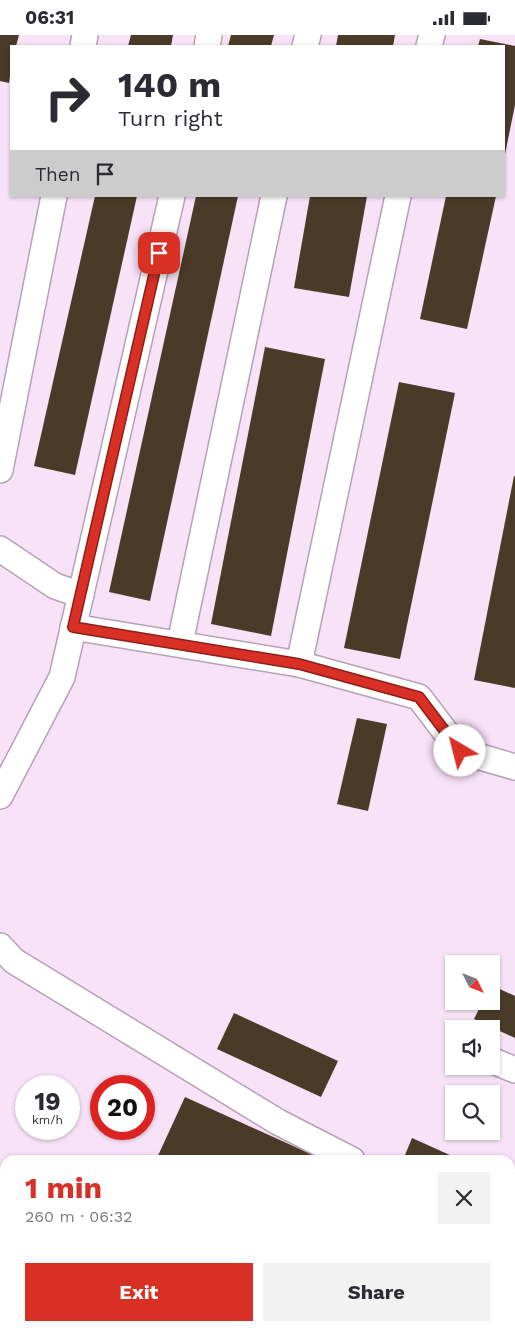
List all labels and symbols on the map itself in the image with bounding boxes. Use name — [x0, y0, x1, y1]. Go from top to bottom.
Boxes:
pin — [138, 232, 180, 274]
position arrow — [433, 724, 485, 776]
north arrow — [445, 955, 500, 1010]
speed limit sign: 20 — [90, 1075, 155, 1140]

